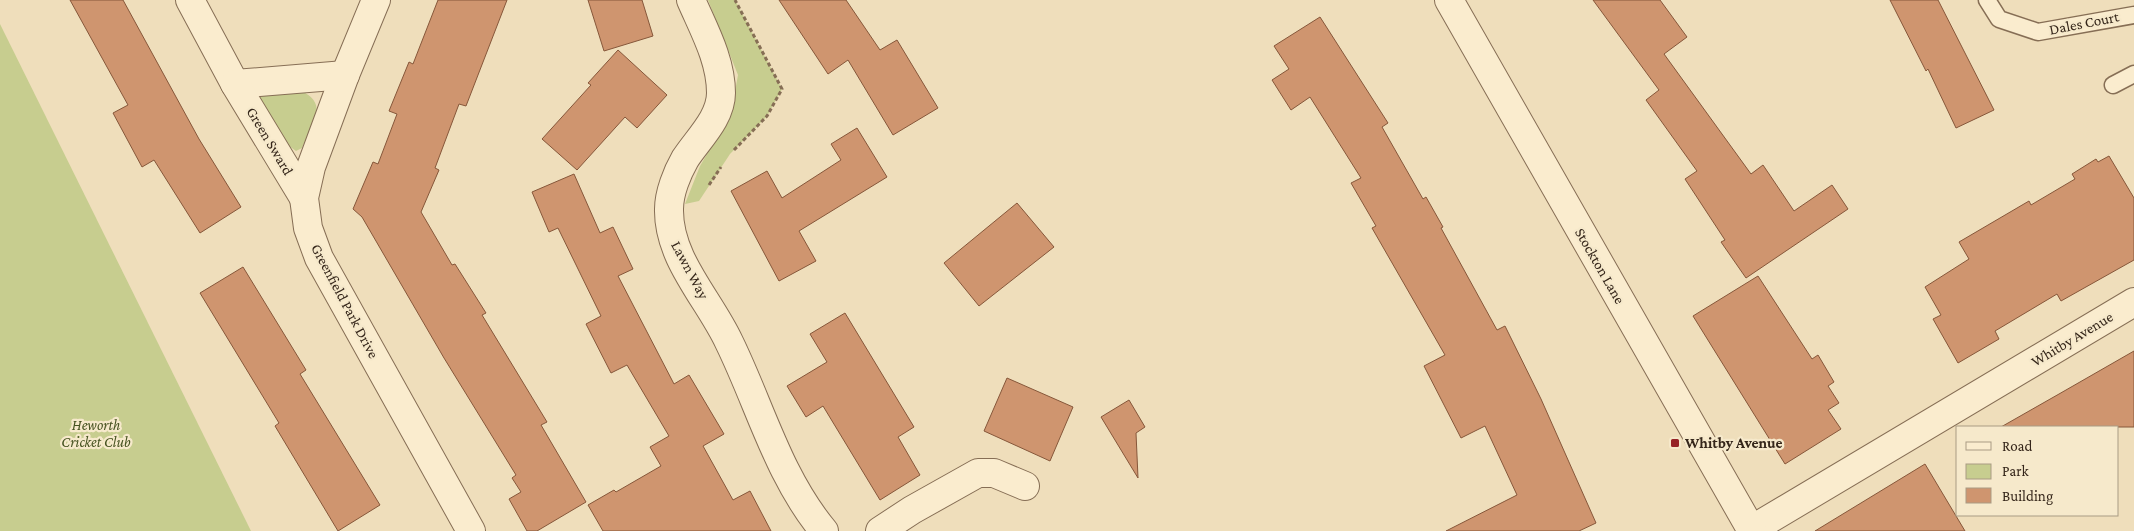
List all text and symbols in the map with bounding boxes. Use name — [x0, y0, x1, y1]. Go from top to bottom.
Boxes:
street label: Dales Court — [2048, 8, 2121, 38]
street label: Green Sward — [244, 104, 297, 178]
street label: Stockton Lane — [1572, 225, 1628, 307]
street label: Lawn Way — [667, 238, 712, 302]
street label: Greenfield Park Drive — [308, 241, 382, 361]
street label: Whitby Avenue — [2028, 308, 2117, 370]
park label: Heworth Cricket Club — [61, 417, 131, 450]
legend — [1956, 426, 2119, 516]
place label: Whitby Avenue — [1684, 435, 1783, 451]
marker: Whitby Avenue — [1669, 437, 1681, 449]
text: Road — [2002, 438, 2033, 454]
text: Park — [2002, 463, 2029, 479]
text: Building — [2002, 488, 2053, 505]

